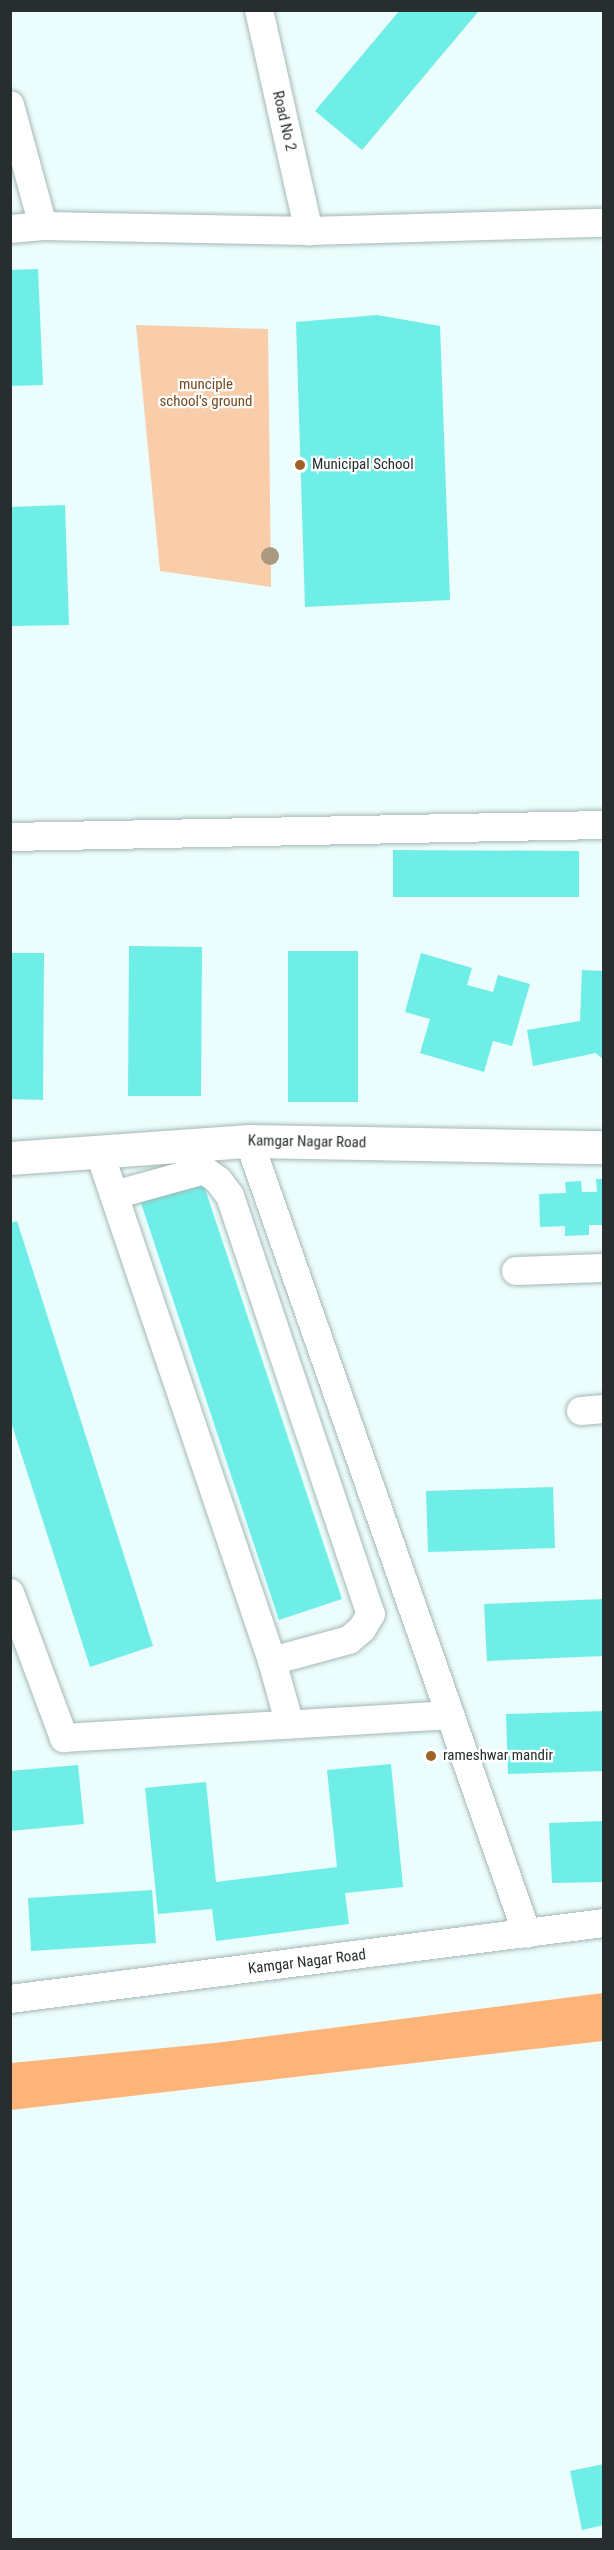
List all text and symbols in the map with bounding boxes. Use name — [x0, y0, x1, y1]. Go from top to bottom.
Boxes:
street label: Road No 2 — [268, 89, 300, 153]
park label: munciple school's ground — [159, 375, 253, 410]
place label: Municipal School — [312, 456, 414, 474]
marker: Municipal School — [293, 458, 307, 472]
street label: Kamgar Nagar Road — [248, 1132, 366, 1152]
place label: rameshwar mandir — [443, 1747, 553, 1765]
marker: rameshwar mandir — [424, 1749, 438, 1763]
street label: Kamgar Nagar Road — [247, 1946, 367, 1978]

